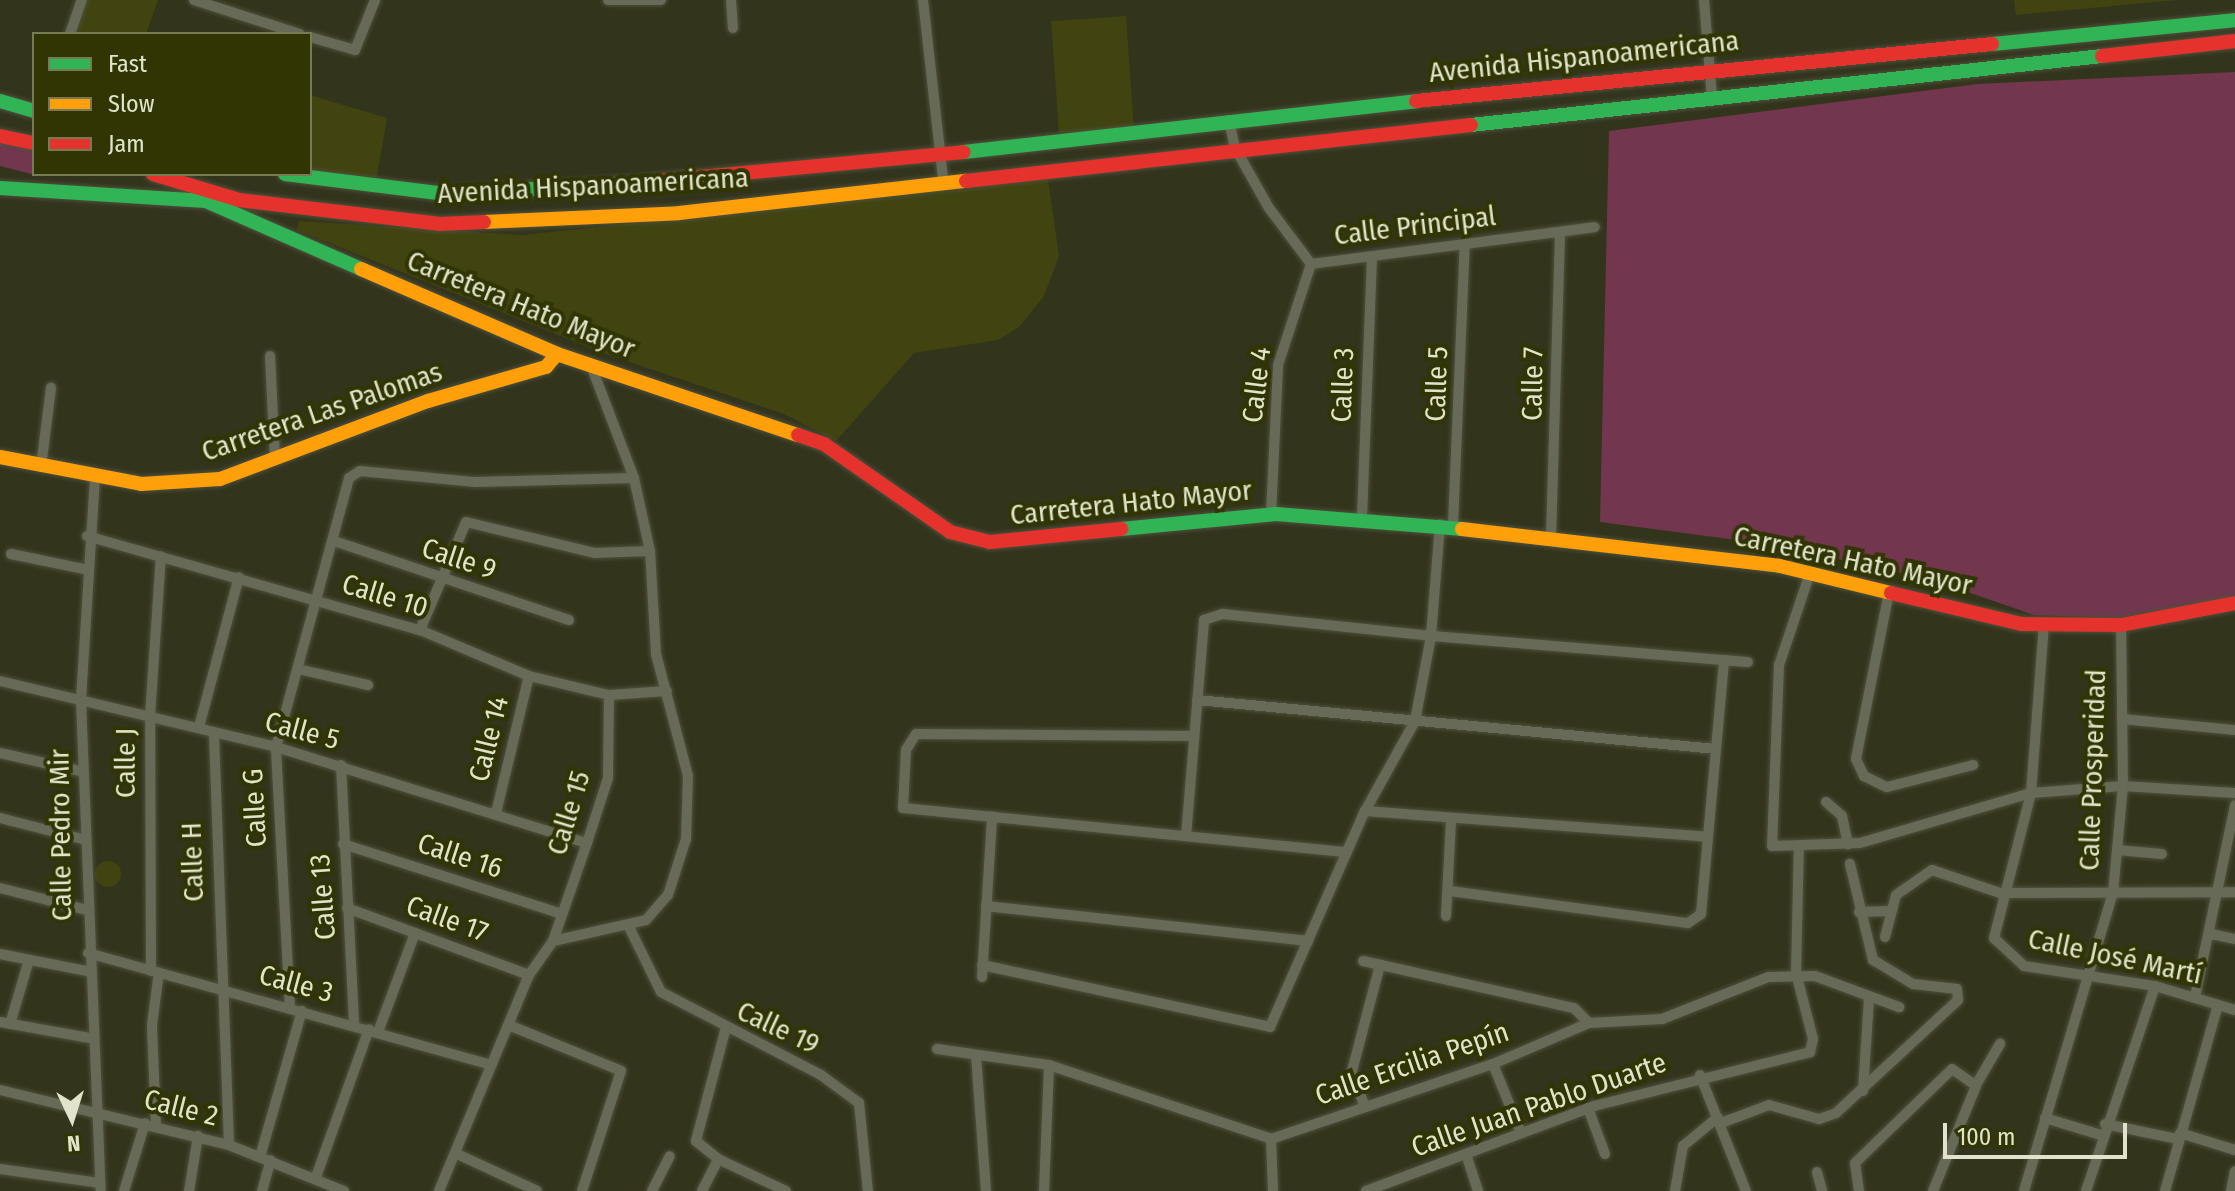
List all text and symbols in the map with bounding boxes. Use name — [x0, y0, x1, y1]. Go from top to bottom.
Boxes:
street label: Avenida Hispanoamericana — [1427, 24, 1741, 90]
legend — [32, 32, 312, 176]
text: Fast — [108, 50, 147, 78]
text: Slow — [108, 90, 154, 118]
text: Jam — [108, 130, 145, 158]
street label: Avenida Hispanoamericana — [437, 161, 749, 211]
street label: Calle Principal — [1332, 199, 1498, 253]
street label: Carretera Hato Mayor — [402, 244, 640, 366]
street label: Calle 4 — [1236, 345, 1278, 425]
street label: Calle 5 — [1419, 346, 1455, 422]
street label: Calle 3 — [1325, 347, 1361, 423]
street label: Calle 7 — [1516, 347, 1550, 421]
street label: Carretera Las Palomas — [197, 355, 447, 469]
street label: Carretera Hato Mayor — [1008, 474, 1254, 532]
street label: Carretera Hato Mayor — [1731, 519, 1975, 603]
street label: Calle 9 — [418, 531, 500, 587]
street label: Calle 10 — [338, 567, 432, 625]
street label: Calle Prosperidad — [2073, 669, 2113, 871]
street label: Calle 14 — [462, 693, 516, 785]
street label: Calle 5 — [261, 705, 343, 757]
street label: Calle J — [109, 728, 143, 798]
street label: Calle Pedro Mir — [43, 749, 79, 921]
street label: Calle 15 — [540, 767, 598, 859]
street label: Calle G — [236, 768, 274, 848]
street label: Calle H — [175, 822, 211, 902]
street label: Calle 16 — [413, 827, 507, 885]
street label: Calle 13 — [303, 853, 343, 941]
street label: Calle 17 — [401, 889, 493, 949]
street label: Calle José Martí — [2025, 922, 2205, 992]
street label: Calle 3 — [255, 958, 337, 1010]
street label: Calle 19 — [731, 994, 825, 1062]
street label: Calle Ercilia Pepín — [1311, 1015, 1513, 1113]
street label: Calle Juan Pablo Duarte — [1407, 1046, 1671, 1164]
north arrow — [32, 1079, 112, 1159]
street label: Calle 2 — [141, 1083, 221, 1133]
scale bar — [1947, 1107, 2131, 1157]
text: 100 m — [1957, 1123, 2015, 1151]
text: N — [66, 1130, 81, 1157]

